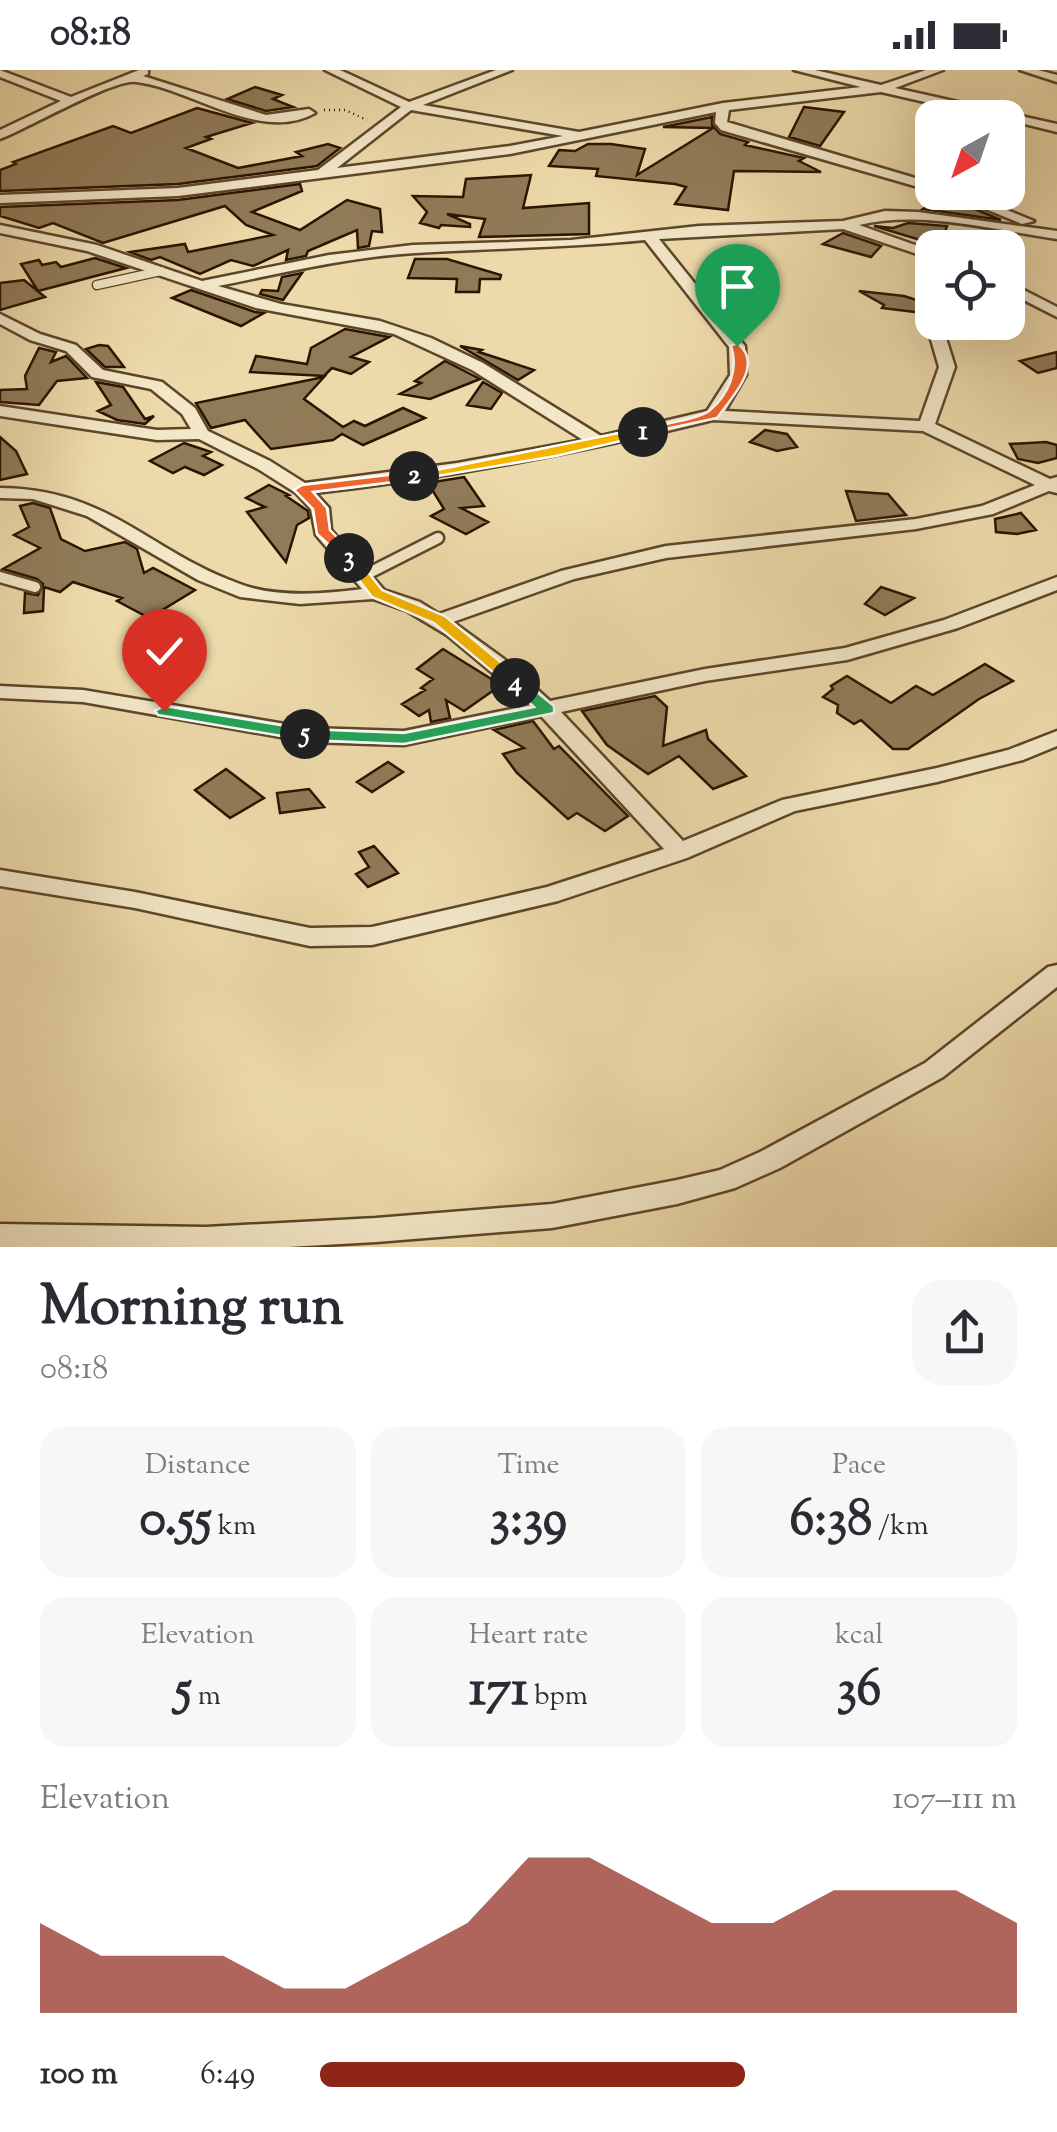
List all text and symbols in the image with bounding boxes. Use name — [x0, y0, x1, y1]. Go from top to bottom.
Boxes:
text: 08:18 — [50, 8, 131, 62]
north arrow — [915, 100, 1025, 210]
map controls — [915, 100, 1025, 340]
button: locate — [915, 230, 1025, 340]
pin — [695, 244, 780, 347]
icon: arrive — [710, 259, 765, 314]
pin: 1 — [618, 407, 668, 457]
text: 1 — [638, 412, 648, 452]
pin: 2 — [389, 451, 439, 501]
text: 2 — [407, 456, 421, 496]
pin: 3 — [324, 533, 374, 583]
text: 3 — [343, 538, 355, 578]
pin — [122, 609, 207, 712]
icon: check — [137, 624, 192, 679]
pin: 4 — [490, 658, 540, 708]
text: 4 — [508, 663, 522, 703]
pin: 5 — [280, 709, 330, 759]
text: 5 — [300, 714, 310, 754]
text: Morning run — [40, 1270, 344, 1349]
button: share — [912, 1280, 1017, 1385]
text: 08:18 — [40, 1347, 108, 1393]
text: Distance — [145, 1446, 251, 1486]
text: Time — [497, 1446, 560, 1486]
text: Pace — [832, 1446, 886, 1486]
text: 0.55 — [139, 1486, 212, 1558]
text: 3:39 — [490, 1486, 567, 1558]
text: 6:38 — [790, 1486, 872, 1558]
text: km — [212, 1507, 256, 1547]
text: /km — [872, 1507, 929, 1547]
text: Elevation — [141, 1616, 255, 1656]
text: Heart rate — [469, 1616, 588, 1656]
text: kcal — [835, 1616, 883, 1656]
text: 5 — [175, 1656, 192, 1728]
text: 171 — [469, 1656, 528, 1728]
text: 36 — [837, 1656, 881, 1728]
text: m — [192, 1677, 221, 1717]
text: bpm — [528, 1677, 588, 1717]
text: Elevation — [40, 1777, 170, 1823]
text: 107–111 m — [892, 1777, 1017, 1823]
text: 100 m — [40, 2052, 118, 2098]
text: 6:49 — [200, 2052, 255, 2098]

